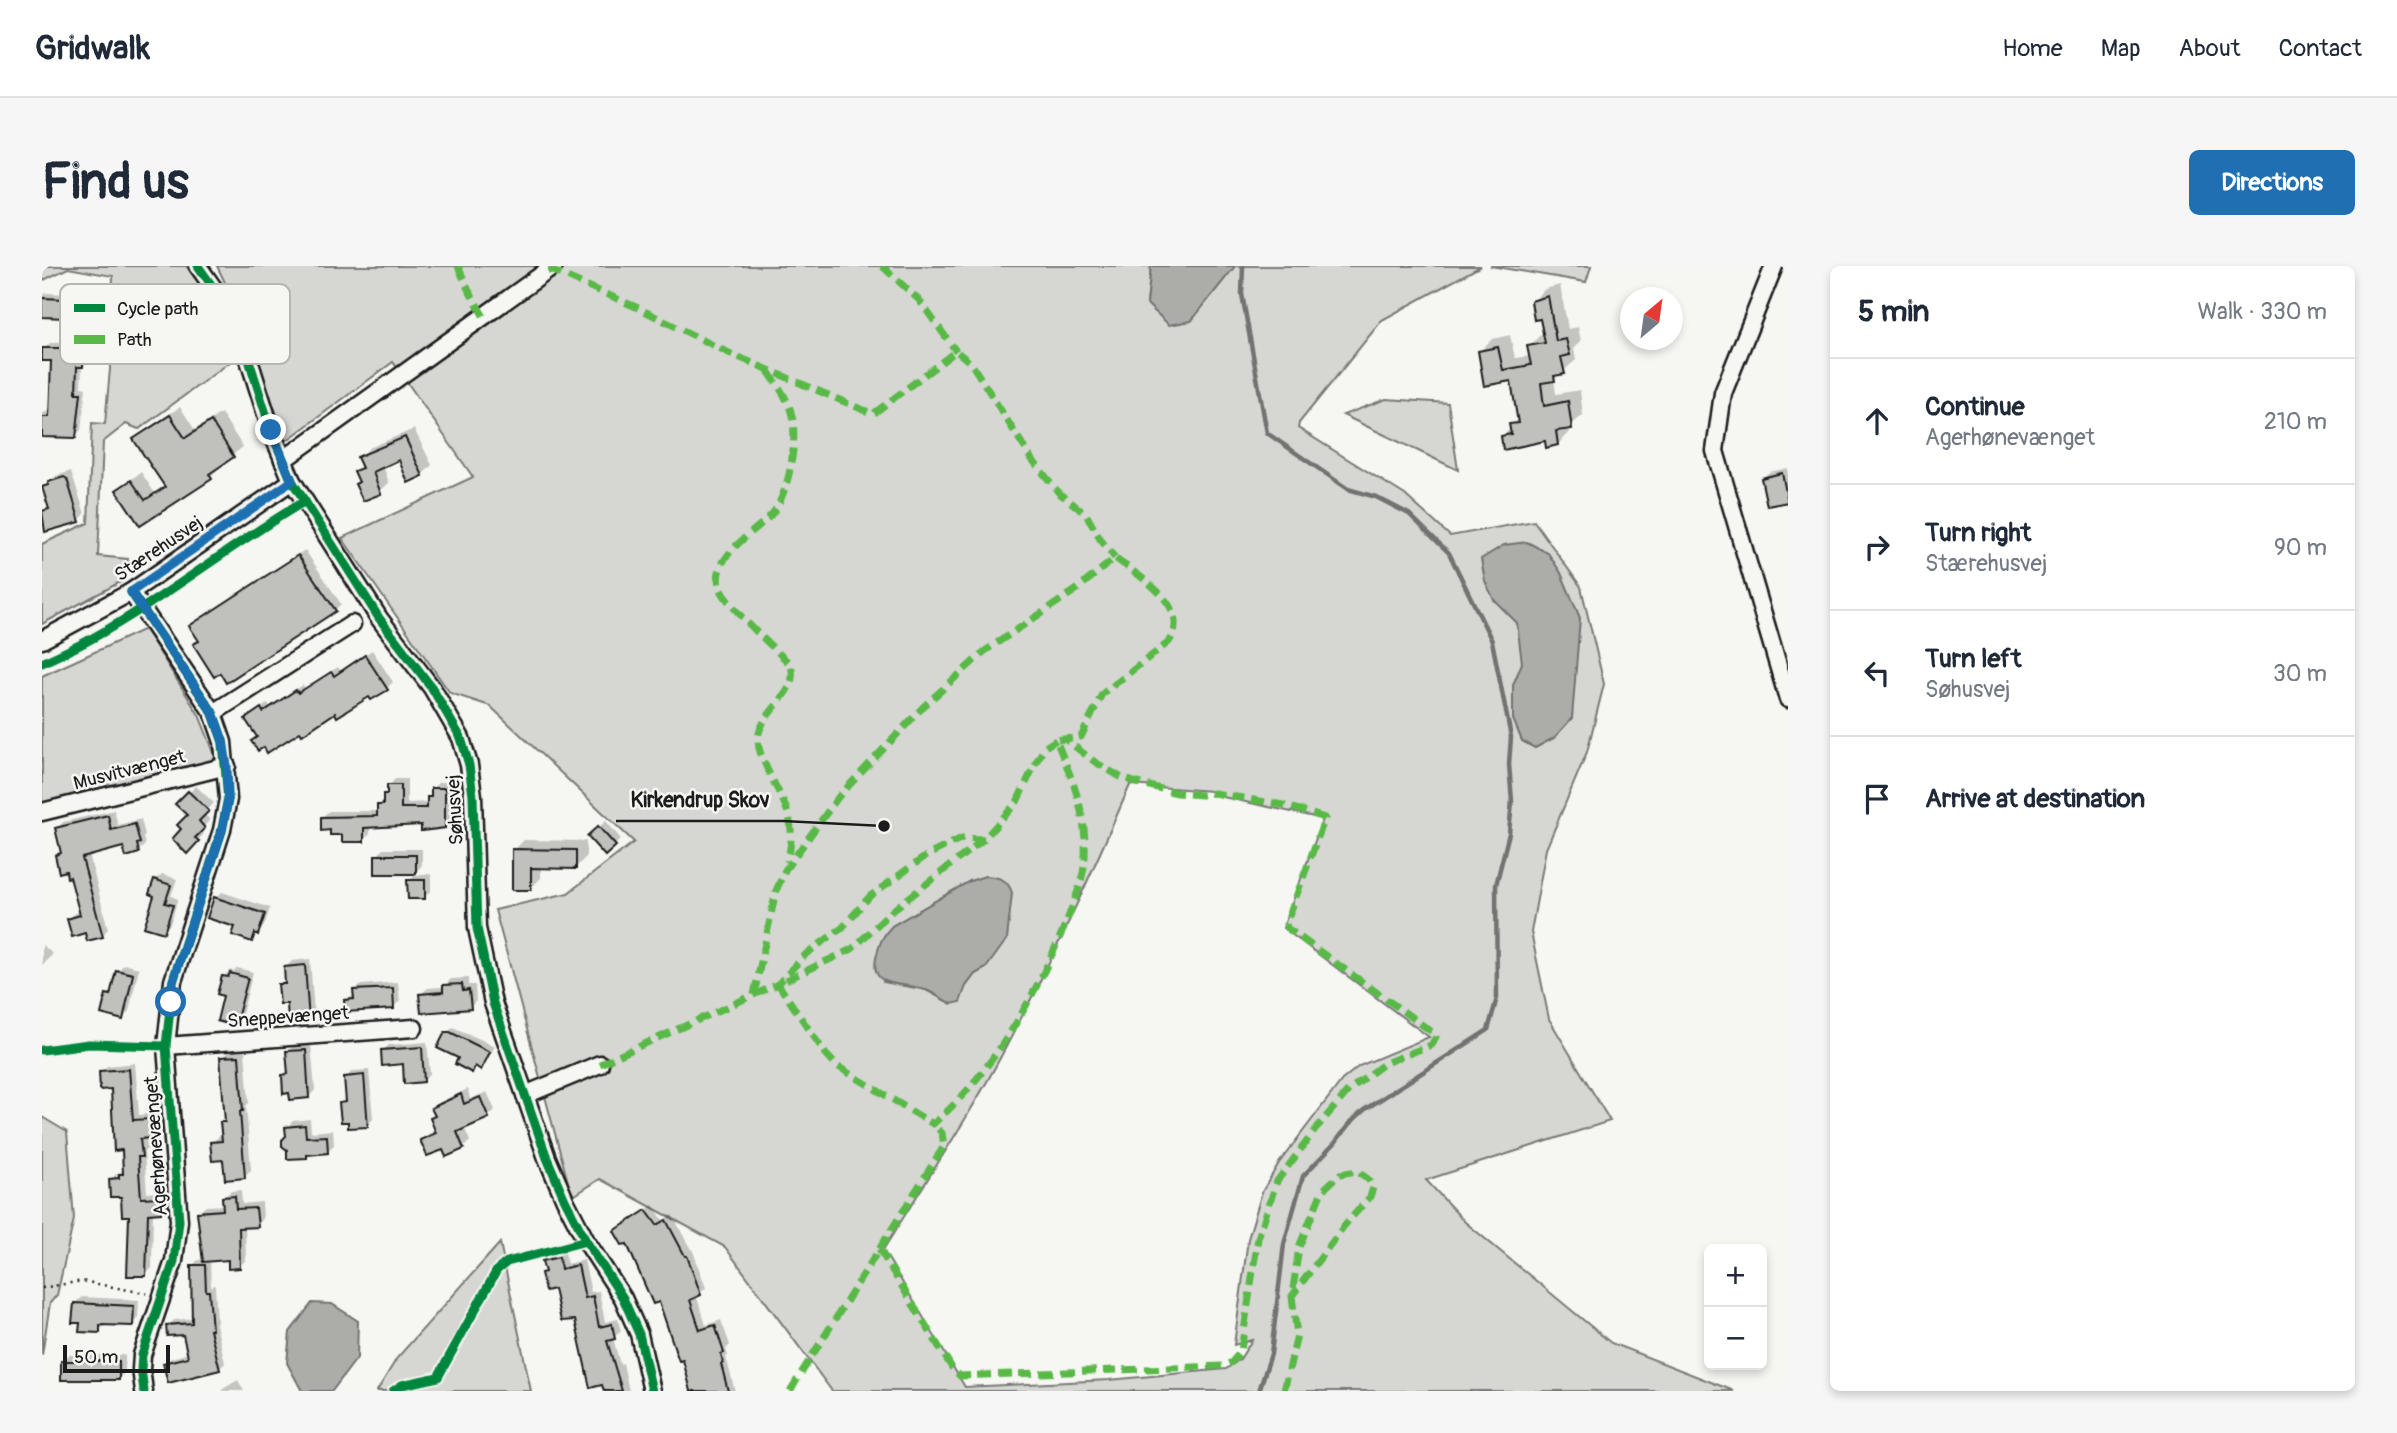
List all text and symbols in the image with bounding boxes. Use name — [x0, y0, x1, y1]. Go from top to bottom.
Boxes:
text: Gridwalk — [35, 28, 150, 69]
text: Home — [2002, 34, 2063, 63]
text: Map — [2101, 34, 2141, 63]
text: About — [2179, 34, 2241, 63]
text: Contact — [2279, 34, 2362, 63]
button: Directions — [2189, 150, 2355, 215]
text: Find us — [42, 152, 189, 213]
legend — [60, 284, 290, 364]
north arrow — [1620, 287, 1683, 350]
text: 5 min — [1858, 293, 1929, 330]
text: Cycle path — [117, 297, 198, 321]
text: Walk · 330 m — [2197, 297, 2327, 326]
text: Path — [117, 328, 152, 352]
text: Continue — [1925, 391, 2025, 423]
icon: ahead — [1858, 402, 1896, 440]
text: 210 m — [2264, 407, 2327, 436]
route end — [255, 414, 286, 445]
text: Agerhønevænget — [1925, 423, 2095, 452]
street label: Stærehusvej — [110, 511, 207, 587]
text: Turn right — [1925, 517, 2031, 549]
icon: right — [1858, 528, 1896, 566]
text: 90 m — [2274, 533, 2327, 562]
text: Stærehusvej — [1925, 549, 2047, 578]
text: Turn left — [1925, 643, 2021, 675]
icon: left — [1858, 654, 1896, 692]
text: 30 m — [2273, 659, 2327, 688]
text: Søhusvej — [1925, 675, 2010, 704]
street label: Musvitvænget — [71, 744, 188, 795]
street label: Søhusvej — [441, 774, 469, 846]
callout: Kirkendrup Skov — [616, 779, 783, 821]
icon: arrive — [1858, 780, 1896, 818]
text: Arrive at destination — [1925, 783, 2145, 815]
text: Kirkendrup Skov — [630, 787, 770, 814]
route start — [155, 986, 186, 1017]
street label: Sneppevænget — [227, 1001, 350, 1033]
street label: Agerhønevænget — [139, 1075, 173, 1217]
map controls — [1704, 1244, 1767, 1370]
button: + — [1704, 1244, 1767, 1307]
button: − — [1704, 1307, 1767, 1370]
scale bar — [63, 1342, 170, 1374]
text: 50 m — [74, 1345, 118, 1369]

